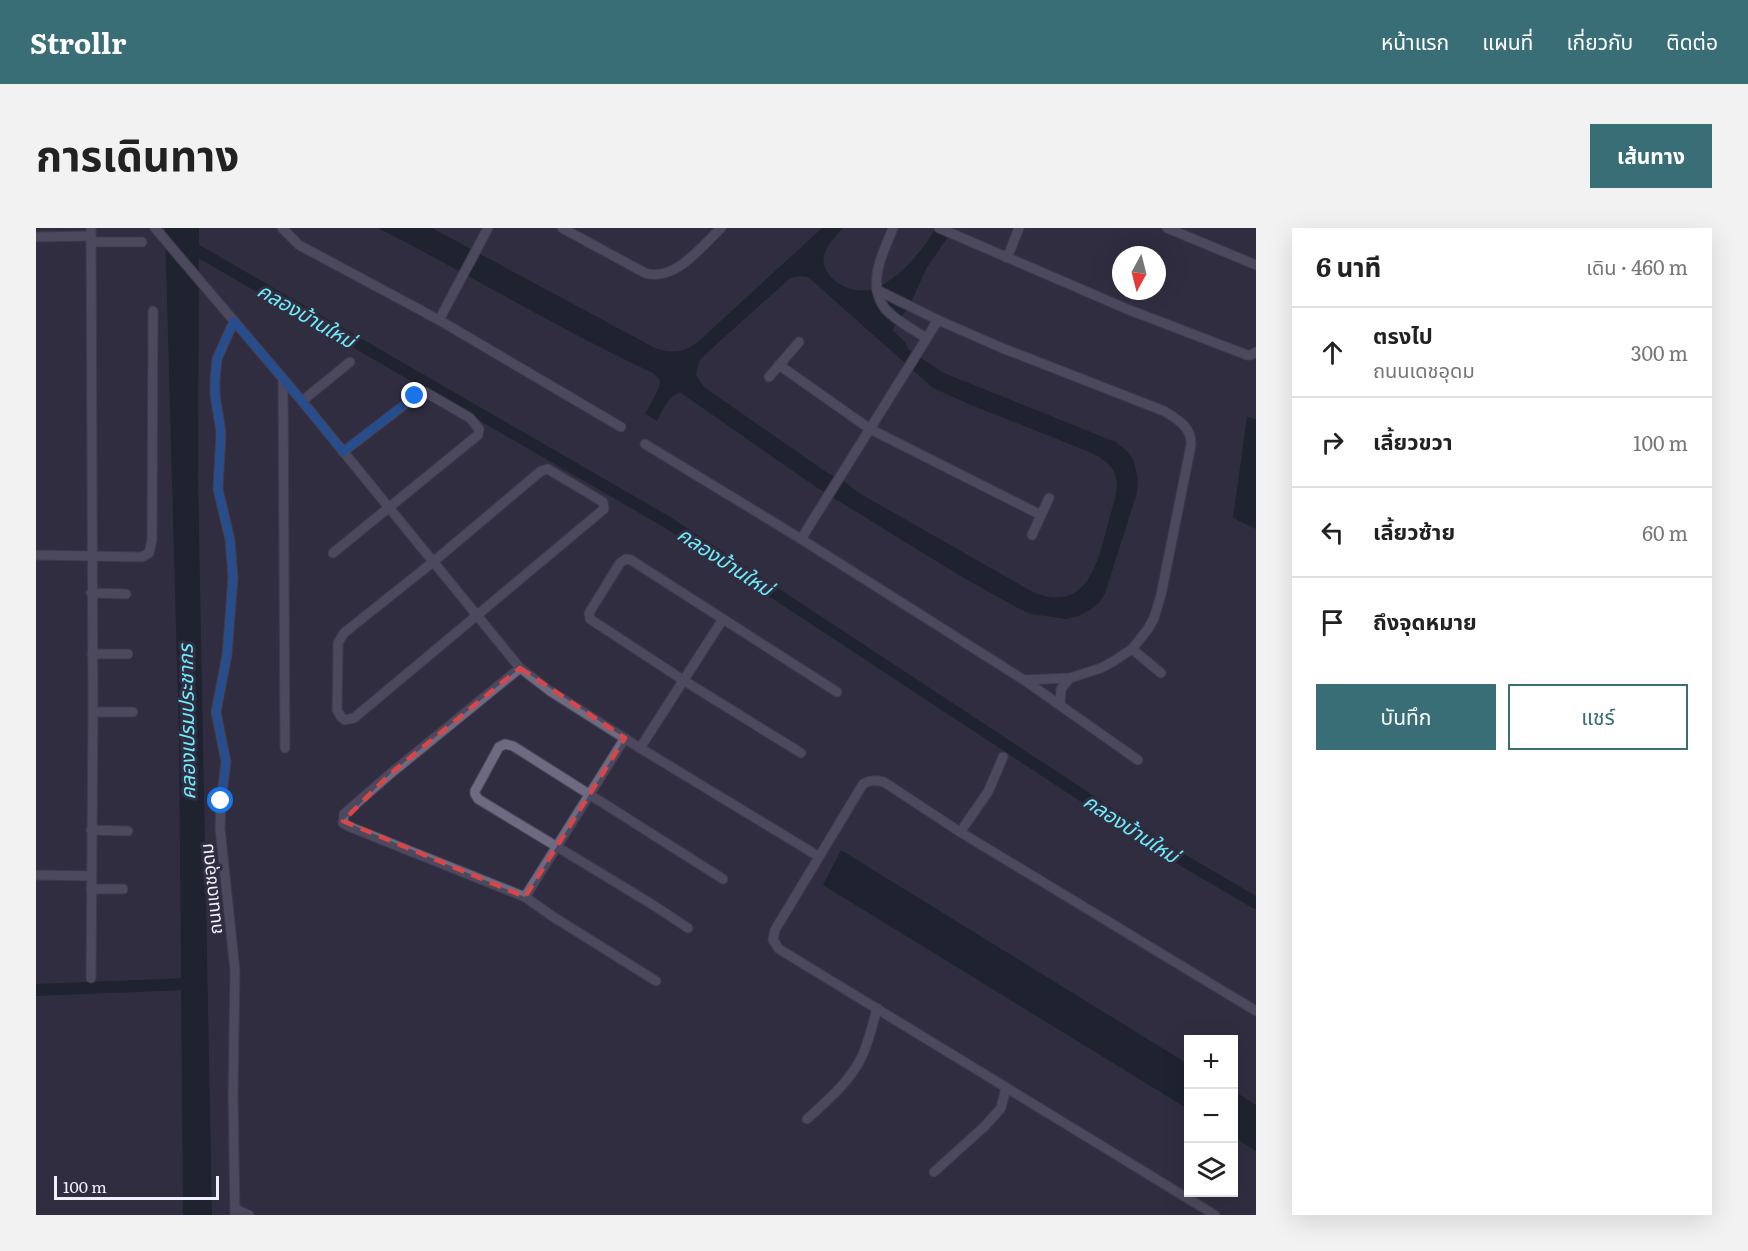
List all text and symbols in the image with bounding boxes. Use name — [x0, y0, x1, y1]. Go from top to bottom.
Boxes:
text: Strollr — [30, 21, 126, 63]
text: หน้าแรก — [1381, 25, 1449, 56]
text: แผนที่ — [1482, 25, 1533, 56]
text: เกี่ยวกับ — [1566, 25, 1633, 56]
text: ติดต่อ — [1666, 25, 1718, 56]
text: การเดินทาง — [36, 122, 239, 184]
button: เส้นทาง — [1590, 124, 1712, 188]
north arrow — [1112, 246, 1166, 300]
text: 6 นาที — [1316, 246, 1381, 285]
text: เดิน · 460 m — [1586, 251, 1688, 281]
water label: คลองบ้านใหม่ — [253, 274, 364, 356]
text: ตรงไป — [1373, 318, 1433, 351]
icon: ahead — [1316, 336, 1349, 369]
text: 300 m — [1631, 337, 1688, 367]
text: ถนนเดชอุดม — [1373, 354, 1475, 384]
route end — [401, 382, 427, 408]
text: เลี้ยวขวา — [1373, 424, 1453, 457]
icon: right — [1316, 426, 1349, 459]
text: 100 m — [1633, 427, 1688, 457]
text: เลี้ยวซ้าย — [1373, 514, 1455, 547]
icon: left — [1316, 516, 1349, 549]
text: 60 m — [1642, 517, 1688, 547]
water label: คลองบ้านใหม่ — [672, 518, 782, 604]
text: ถึงจุดหมาย — [1373, 604, 1477, 637]
icon: arrive — [1316, 606, 1349, 639]
water label: คลองเปรมประชากร — [169, 643, 201, 800]
button: บันทึก — [1316, 684, 1496, 750]
button: แชร์ — [1508, 684, 1688, 750]
water label: คลองบ้านใหม่ — [1078, 785, 1188, 871]
route start — [207, 787, 233, 813]
street label: ถนนเดชอุดม — [192, 842, 228, 936]
map controls — [1184, 1035, 1238, 1197]
button: + — [1184, 1035, 1238, 1089]
button: − — [1184, 1089, 1238, 1143]
button: layers — [1184, 1143, 1238, 1197]
scale bar — [54, 1173, 219, 1200]
text: 100 m — [63, 1174, 107, 1198]

